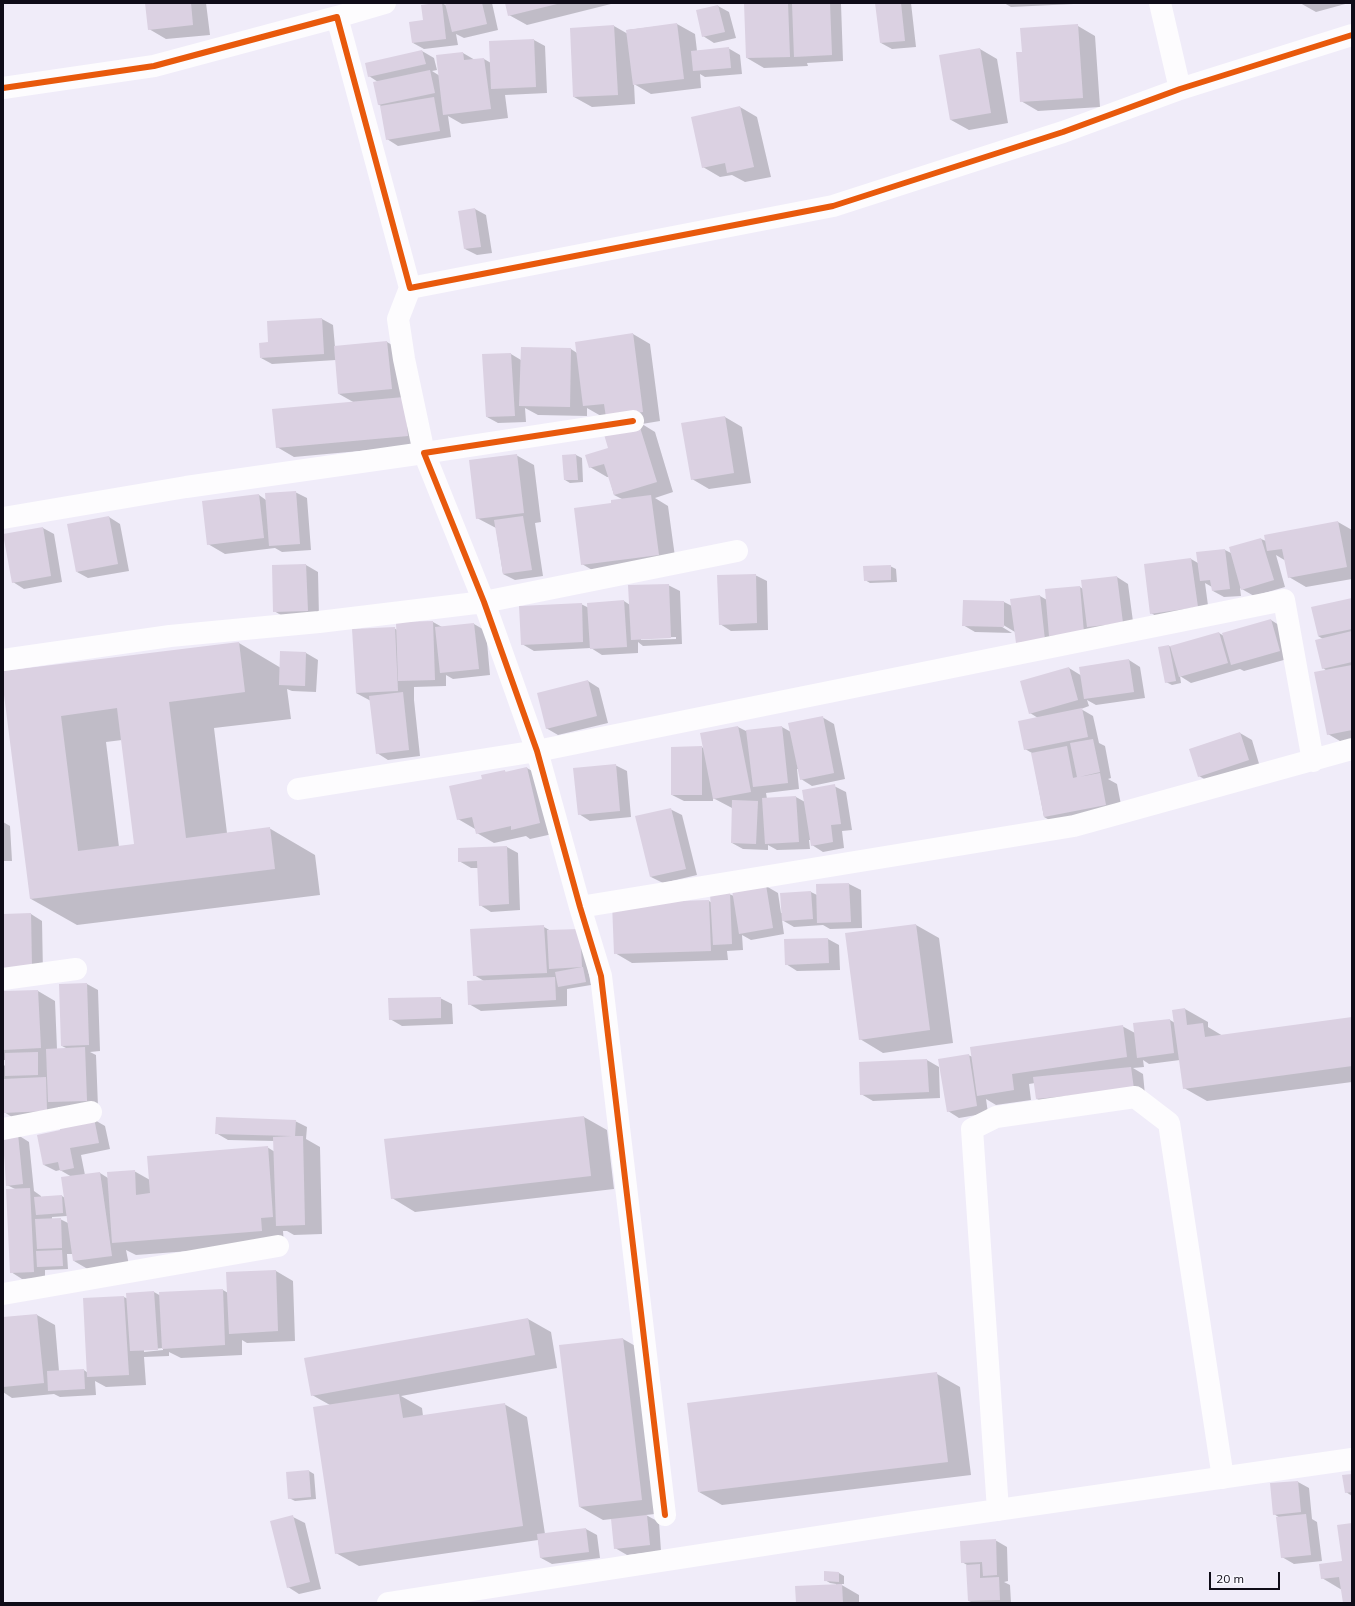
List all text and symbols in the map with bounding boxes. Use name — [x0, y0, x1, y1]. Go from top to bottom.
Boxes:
scale bar — [1211, 1564, 1282, 1590]
text: 20 m — [1216, 1571, 1244, 1586]

